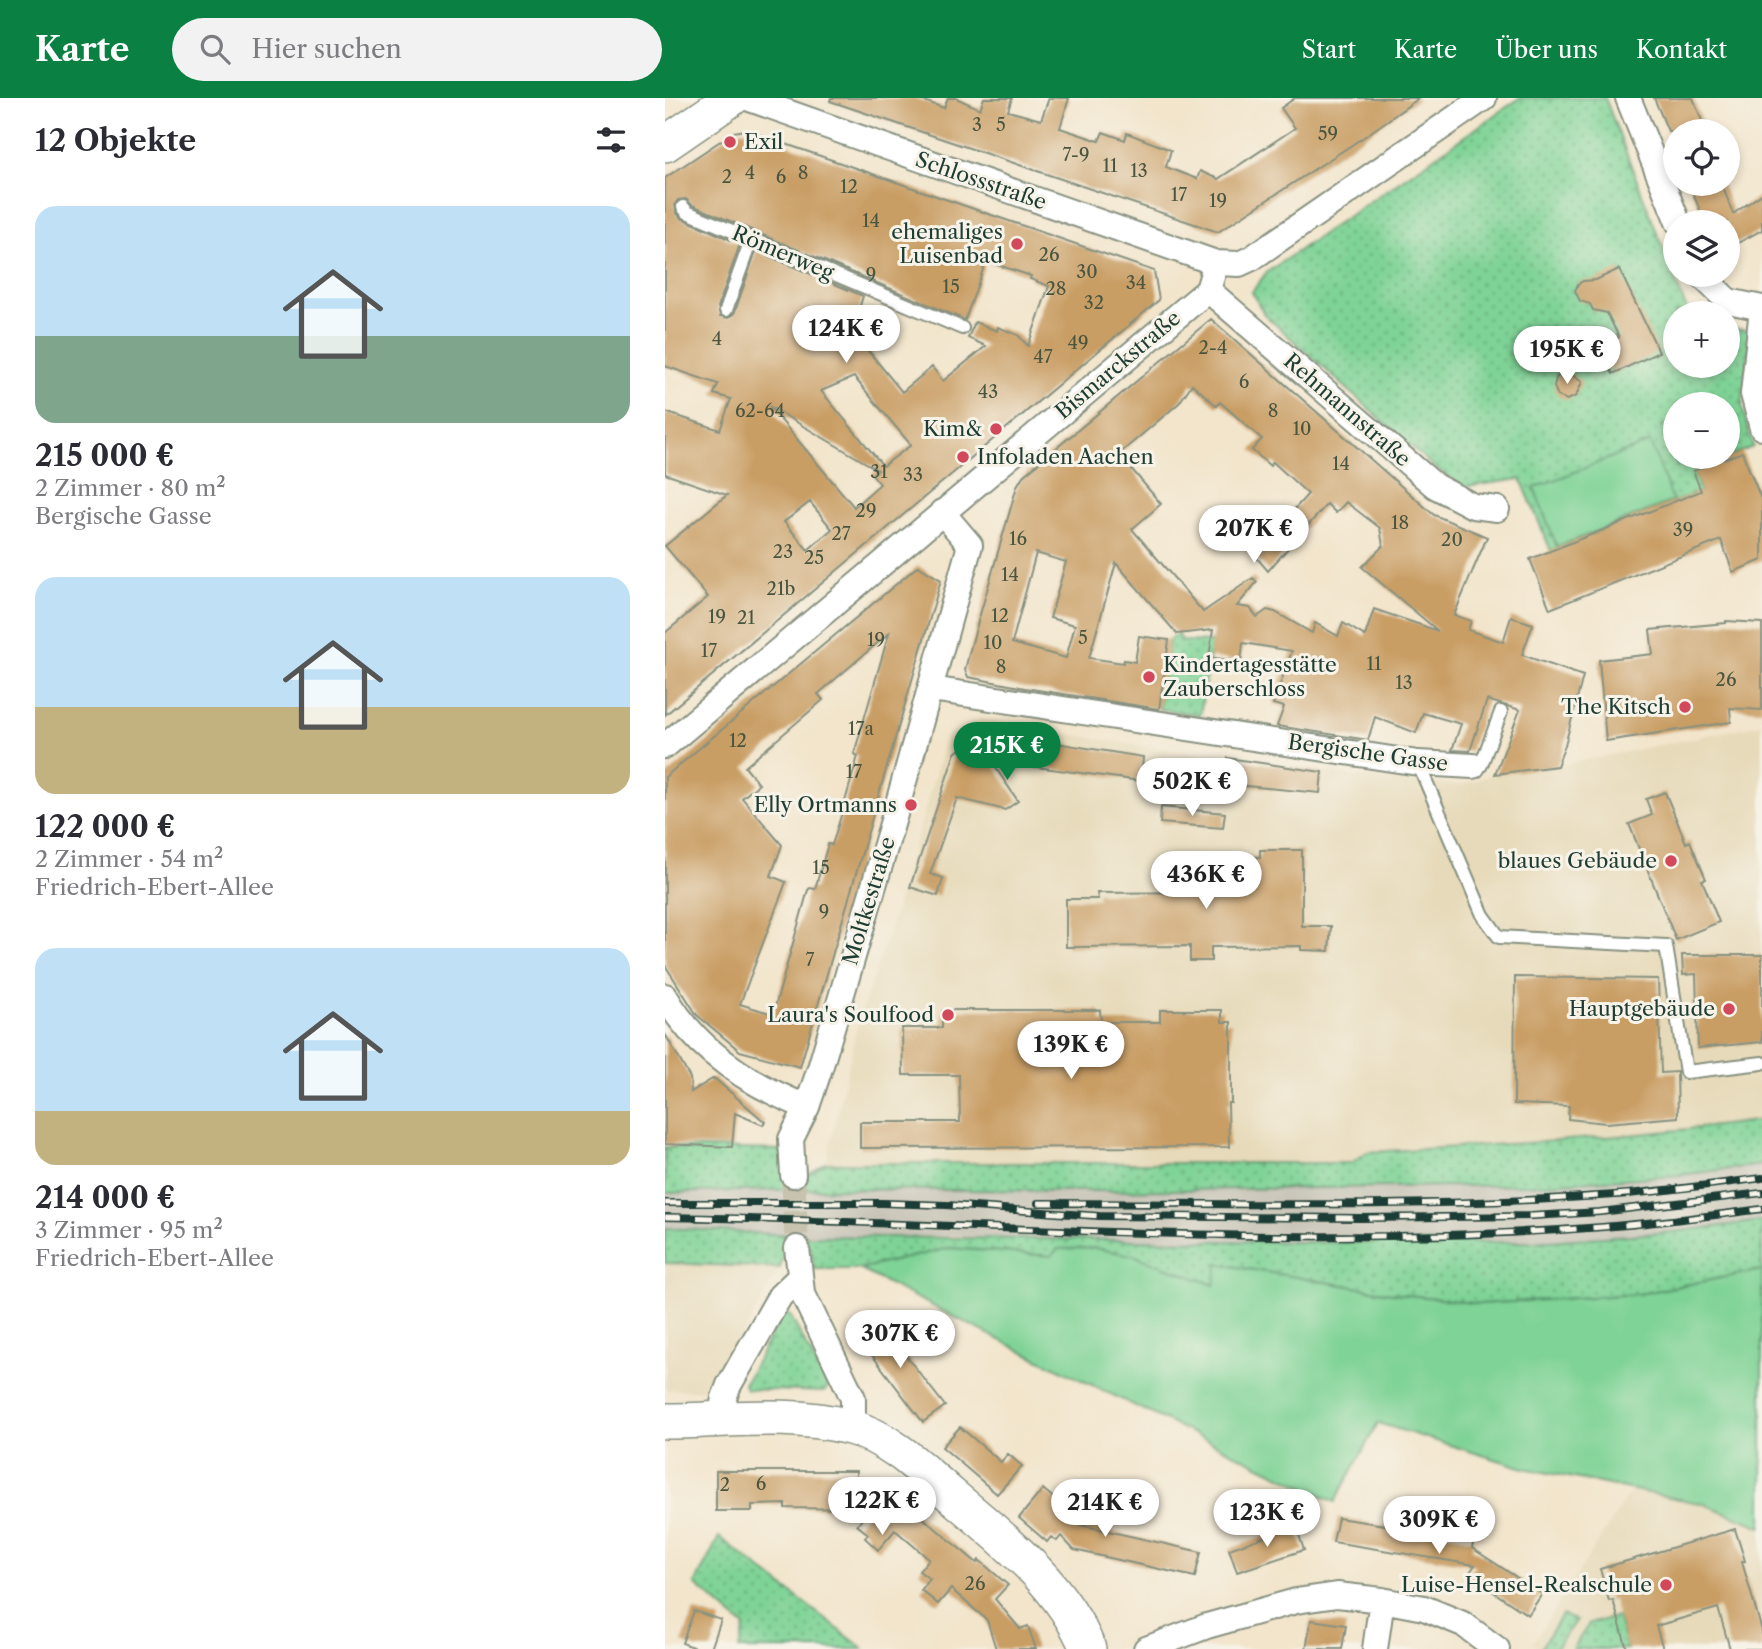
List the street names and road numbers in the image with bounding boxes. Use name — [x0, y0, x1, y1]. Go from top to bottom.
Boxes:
street label: Schlossstraße — [912, 146, 1050, 215]
street label: Römerweg — [729, 220, 839, 285]
street label: Bismarckstraße — [1050, 305, 1185, 424]
street label: Rehmannstraße — [1279, 348, 1416, 471]
street label: Bergische Gasse — [1286, 729, 1450, 776]
street label: Moltkestraße — [837, 834, 900, 968]

